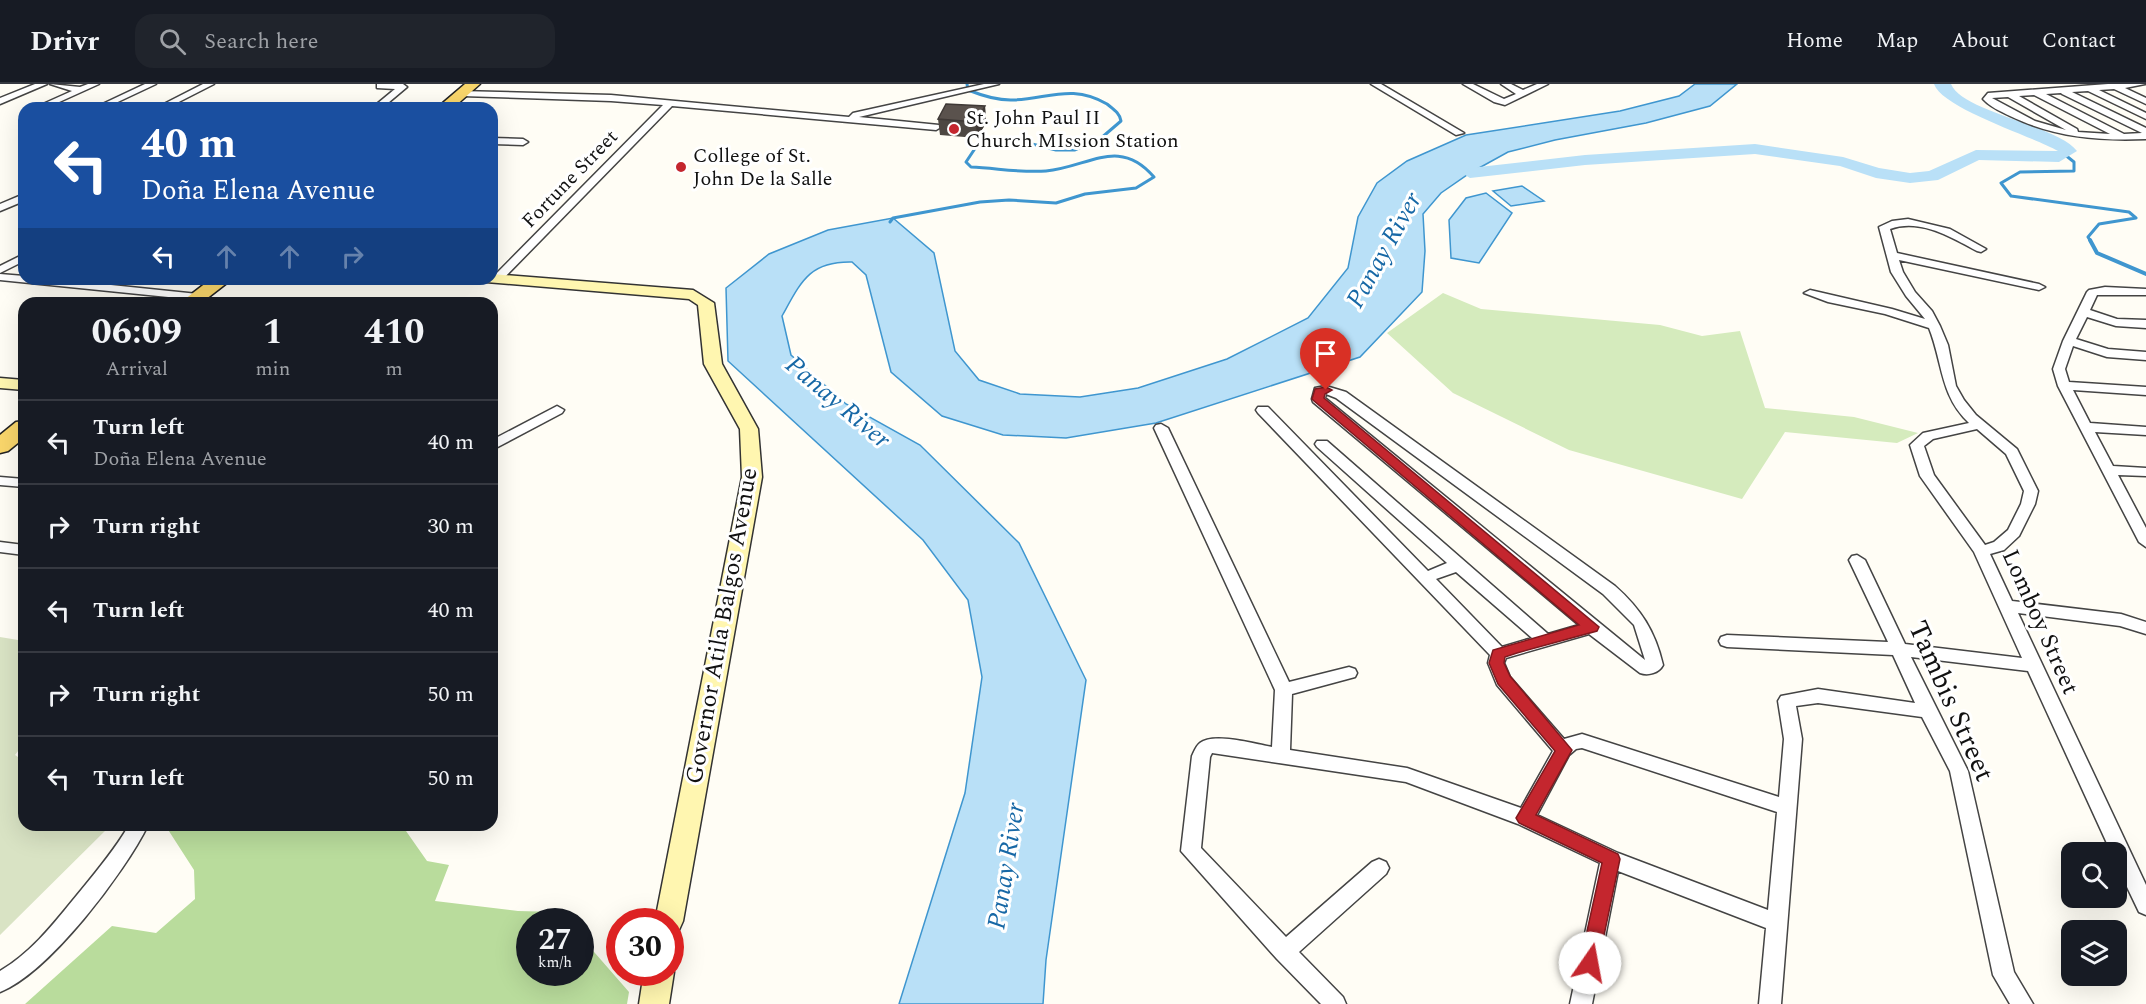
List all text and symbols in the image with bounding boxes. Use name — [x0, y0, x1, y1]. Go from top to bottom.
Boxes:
search box — [135, 14, 555, 68]
text: Drivr — [30, 20, 99, 63]
icon: search — [156, 25, 189, 58]
text: Search here — [204, 25, 318, 58]
text: Home — [1786, 25, 1843, 57]
text: Map — [1876, 25, 1918, 57]
text: About — [1951, 25, 2009, 57]
text: Contact — [2042, 25, 2116, 57]
place label: St. John Paul II Church MIssion Station — [966, 103, 1179, 156]
text: 40 m — [141, 113, 236, 176]
marker: St. John Paul II Church MIssion Station — [947, 122, 961, 136]
street label: Fortune Street — [515, 123, 625, 235]
icon: left — [42, 126, 120, 204]
place label: College of St. John De la Salle — [693, 141, 832, 194]
marker: College of St. John De la Salle — [674, 160, 688, 174]
text: Doña Elena Avenue — [141, 170, 375, 212]
water label: Panay River — [1336, 184, 1433, 316]
icon: left — [147, 240, 180, 273]
icon: ahead — [210, 240, 243, 273]
icon: ahead — [273, 240, 306, 273]
icon: right — [336, 240, 369, 273]
text: 06:09 — [91, 305, 182, 360]
text: 1 — [263, 305, 283, 360]
text: 410 — [364, 305, 424, 360]
pin — [1300, 328, 1351, 390]
icon: arrive — [1309, 337, 1342, 370]
water label: Panay River — [776, 346, 901, 459]
text: Arrival — [106, 354, 168, 384]
text: min — [255, 354, 290, 384]
text: m — [386, 354, 403, 384]
text: Turn left — [93, 411, 185, 444]
icon: left — [42, 426, 75, 459]
text: 40 m — [428, 426, 474, 459]
text: Doña Elena Avenue — [93, 444, 267, 474]
street label: Governor Atila Balgos Avenue — [676, 465, 768, 787]
icon: right — [42, 510, 75, 543]
text: Turn right — [93, 510, 200, 543]
text: 30 m — [428, 510, 474, 543]
street label: Lomboy Street — [1992, 544, 2088, 700]
icon: left — [42, 594, 75, 627]
text: Turn left — [93, 594, 185, 627]
text: 40 m — [428, 594, 474, 627]
street label: Tambis Street — [1896, 614, 2006, 789]
icon: right — [42, 678, 75, 711]
text: Turn right — [93, 678, 200, 711]
text: 50 m — [428, 678, 474, 711]
icon: left — [42, 762, 75, 795]
text: Turn left — [93, 762, 185, 795]
text: 50 m — [428, 762, 474, 795]
water label: Panay River — [976, 799, 1036, 932]
map controls — [2061, 842, 2127, 986]
button: search — [2061, 842, 2127, 908]
speed limit sign: 30 — [606, 908, 684, 986]
text: 27 — [538, 917, 572, 963]
button: layers — [2061, 920, 2127, 986]
position arrow — [1558, 931, 1622, 995]
text: km/h — [538, 951, 572, 974]

